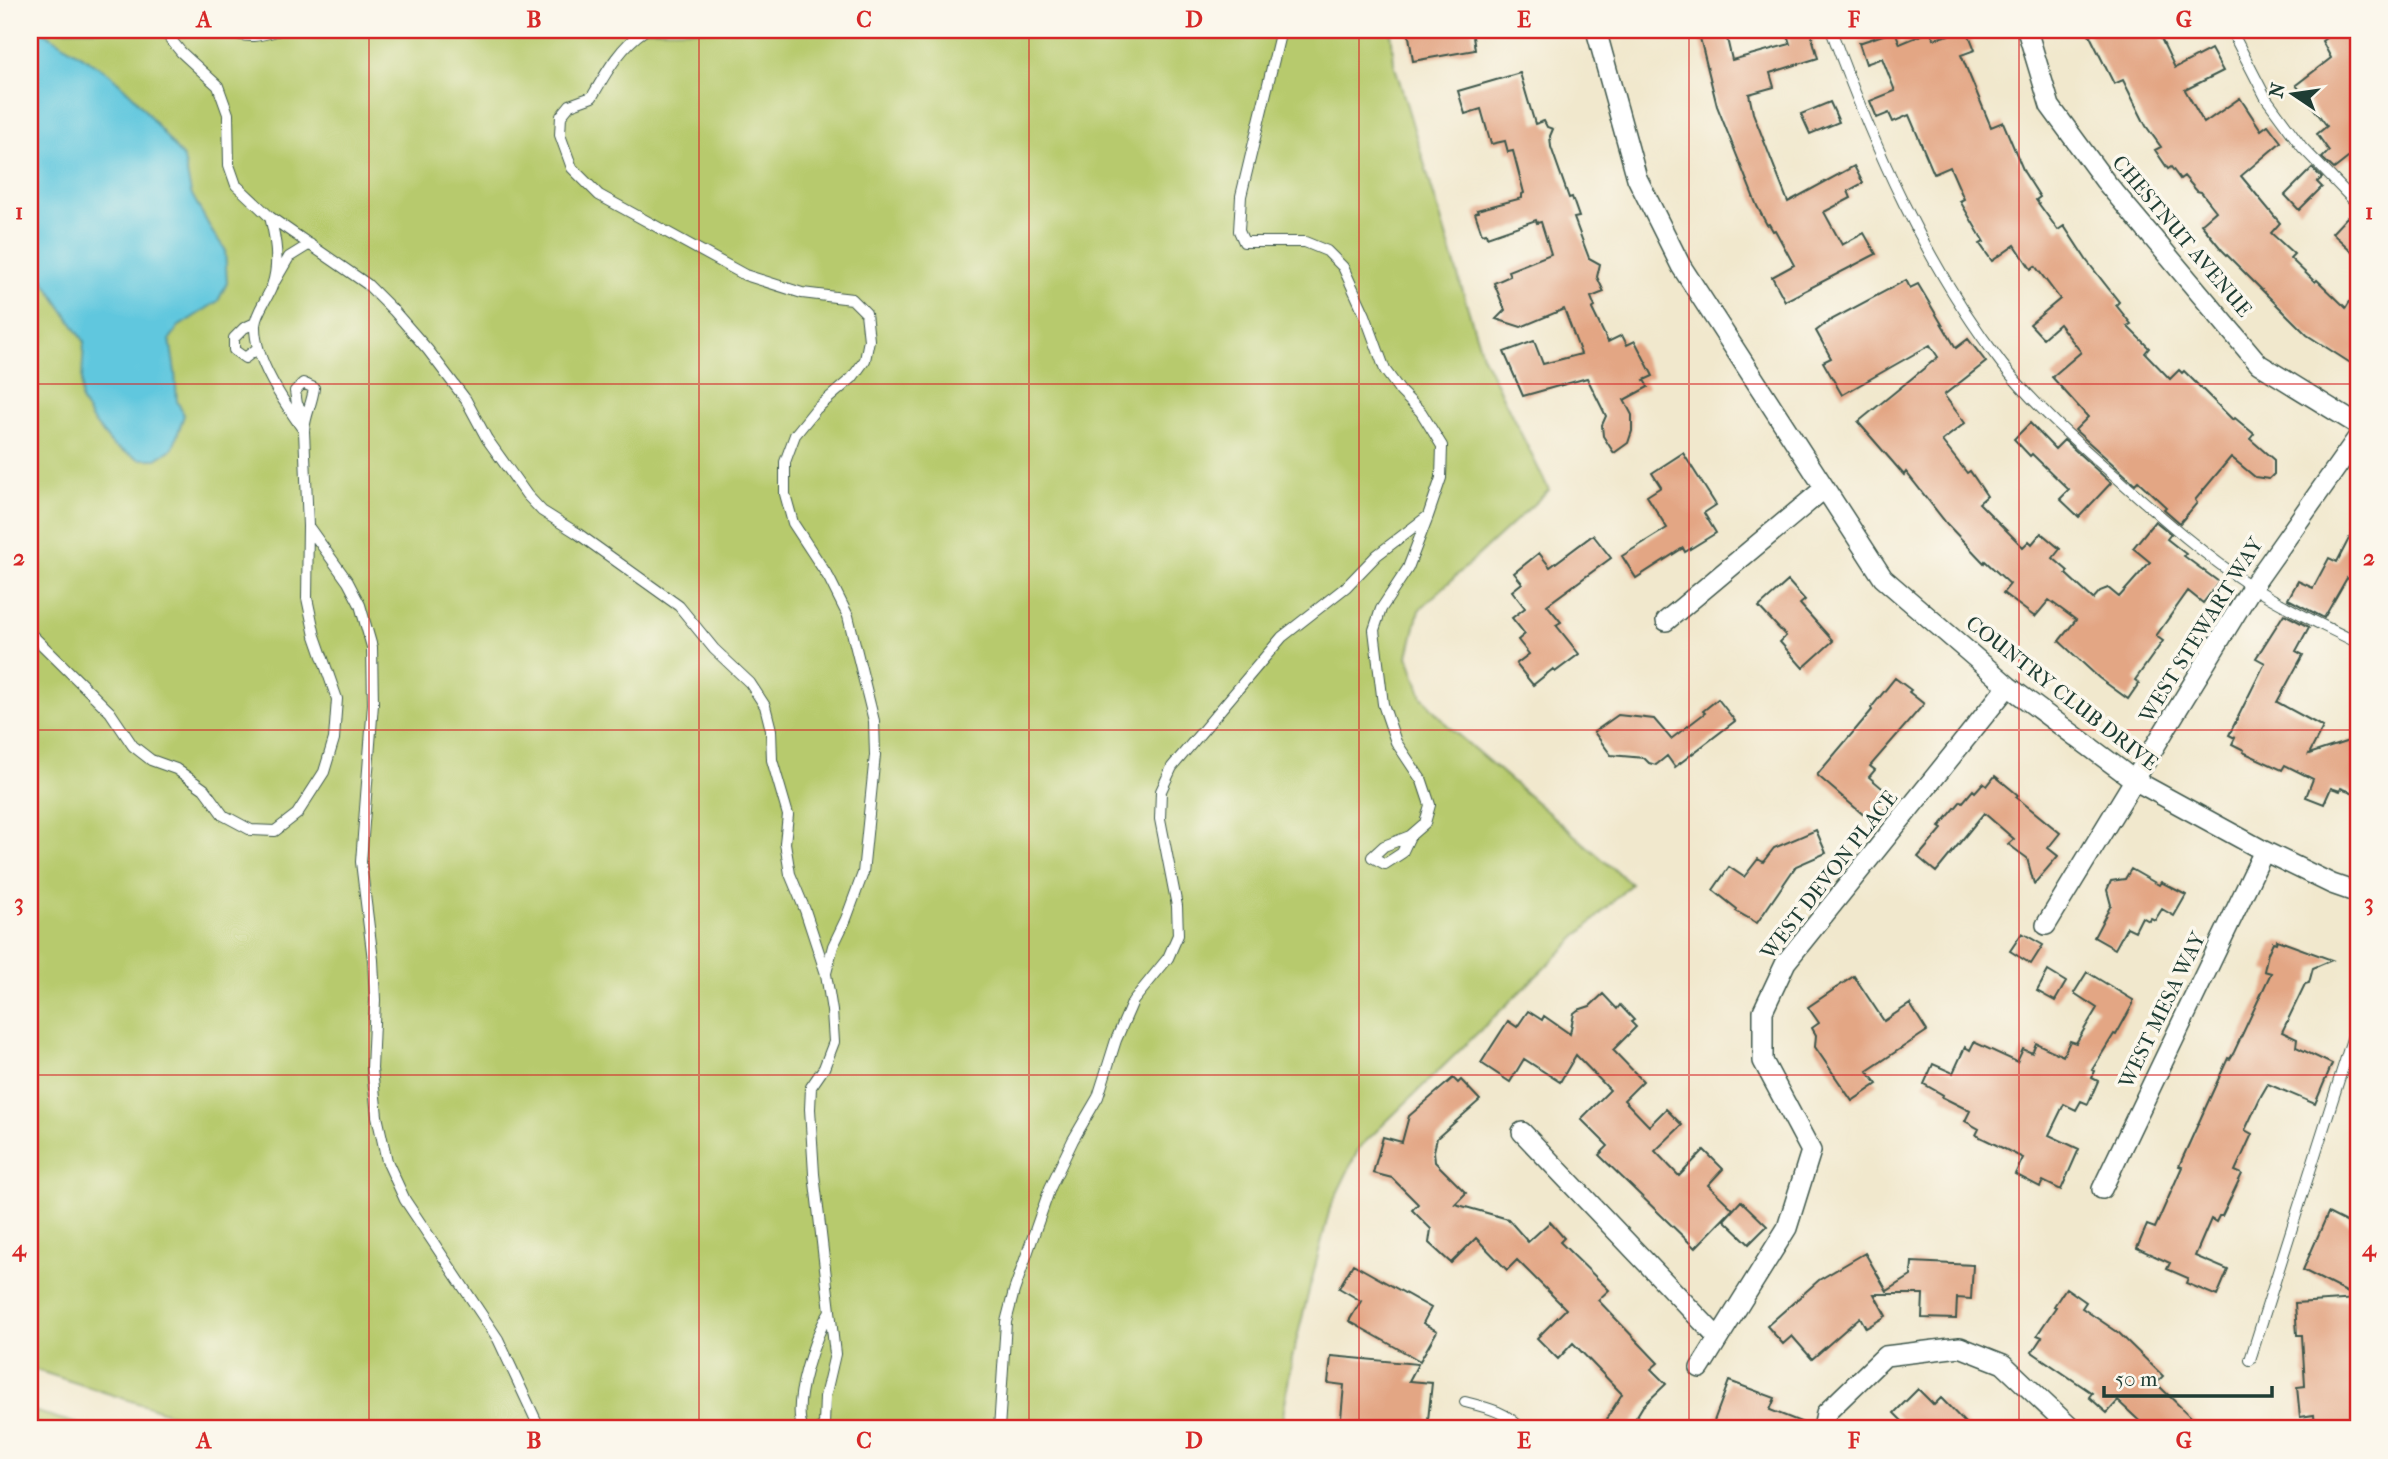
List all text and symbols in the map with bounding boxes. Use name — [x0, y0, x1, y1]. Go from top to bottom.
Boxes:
text: A — [195, 6, 213, 33]
text: B — [527, 6, 542, 33]
text: C — [856, 6, 872, 33]
text: D — [1185, 6, 1203, 33]
text: E — [1517, 6, 1531, 33]
text: F — [1847, 6, 1861, 33]
text: G — [2176, 6, 2192, 33]
north arrow — [2258, 60, 2328, 130]
text: N — [2265, 80, 2290, 100]
street label: CHESTNUT AVENUE — [2107, 150, 2257, 322]
text: 1 — [15, 198, 23, 225]
text: 1 — [2365, 198, 2373, 225]
street label: WEST STEWART WAY — [2134, 533, 2268, 728]
text: 2 — [13, 544, 25, 571]
text: 2 — [2363, 544, 2375, 571]
street label: COUNTRY CLUB DRIVE — [1961, 611, 2163, 775]
street label: WEST DEVON PLACE — [1755, 786, 1902, 965]
text: 3 — [14, 889, 24, 916]
text: 3 — [2364, 889, 2374, 916]
street label: WEST MESA WAY — [2113, 927, 2210, 1093]
text: 4 — [11, 1235, 27, 1262]
text: 4 — [2361, 1235, 2377, 1262]
scale bar — [2104, 1354, 2272, 1398]
text: 50 m — [2115, 1367, 2158, 1391]
text: A — [195, 1427, 213, 1454]
text: B — [527, 1427, 542, 1454]
text: C — [856, 1427, 872, 1454]
text: D — [1185, 1427, 1203, 1454]
text: E — [1517, 1427, 1531, 1454]
text: F — [1847, 1427, 1861, 1454]
text: G — [2176, 1427, 2192, 1454]

